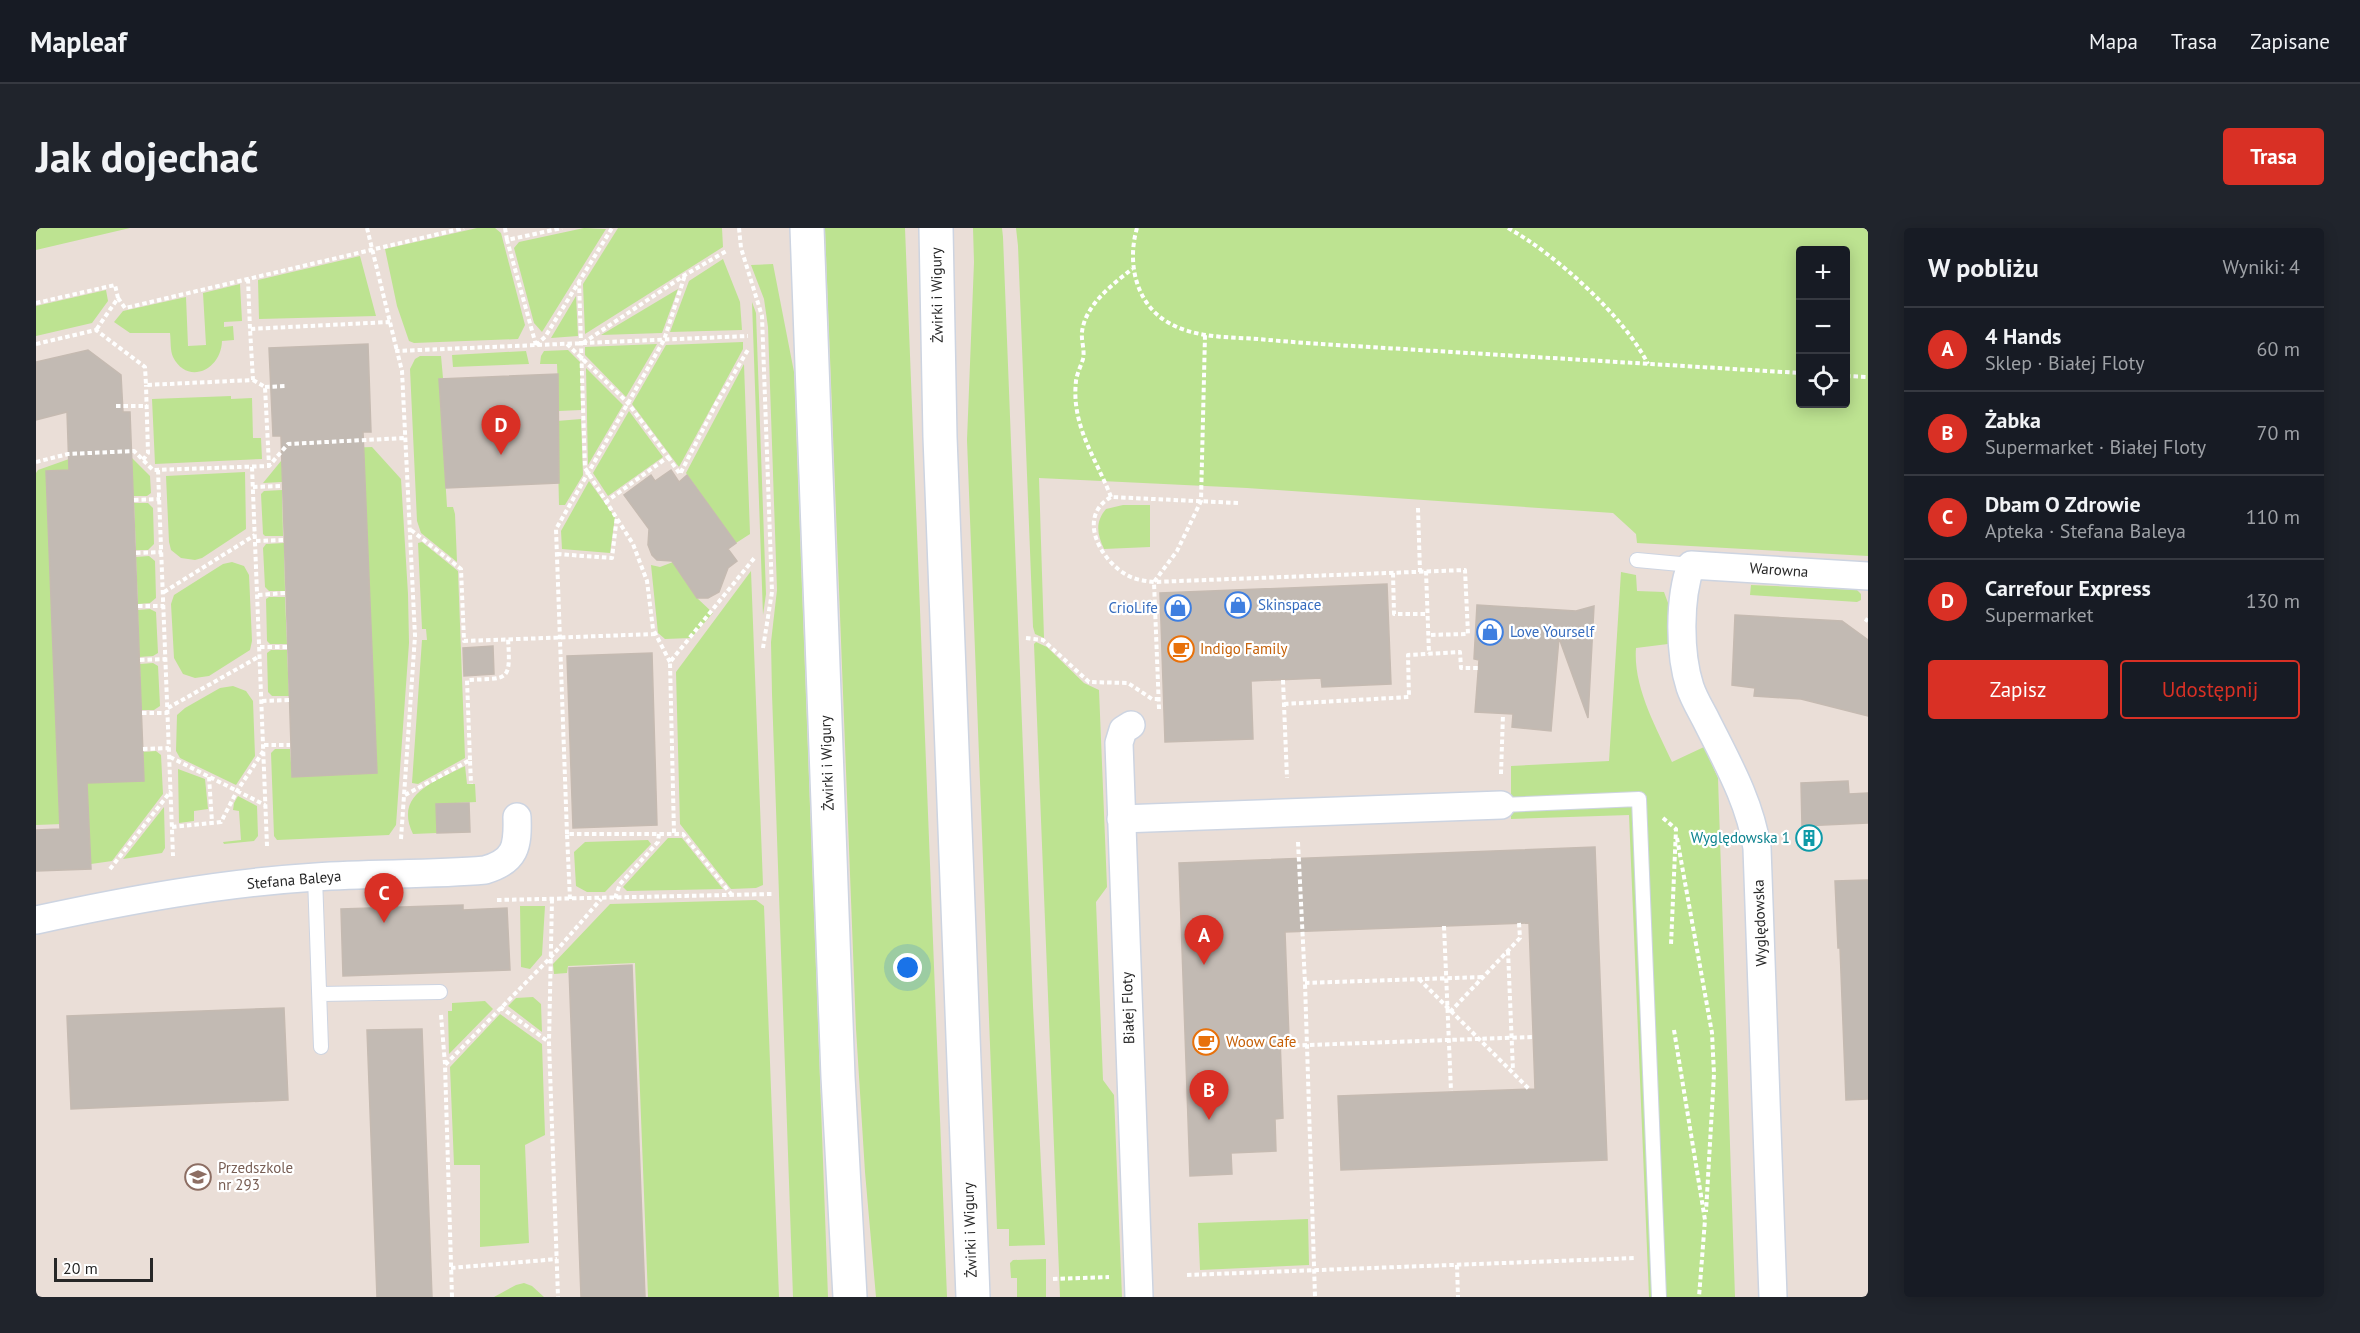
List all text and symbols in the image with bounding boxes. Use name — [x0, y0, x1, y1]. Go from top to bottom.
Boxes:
text: Mapleaf — [30, 23, 127, 60]
text: Mapa — [2089, 28, 2138, 55]
text: Trasa — [2171, 28, 2217, 55]
text: Zapisane — [2250, 28, 2330, 55]
button: Trasa — [2223, 128, 2324, 185]
text: Jak dojechać — [36, 129, 259, 184]
map controls — [1796, 246, 1850, 408]
button: + — [1796, 246, 1850, 300]
street label: Żwirki i Wigury — [926, 247, 947, 343]
text: W pobliżu — [1928, 251, 2039, 284]
text: Wyniki: 4 — [2223, 254, 2300, 280]
button: − — [1796, 300, 1850, 354]
text: 4 Hands — [1985, 322, 2061, 350]
text: A — [1941, 336, 1954, 362]
text: 60 m — [2257, 336, 2300, 362]
text: Sklep · Białej Floty — [1985, 350, 2145, 376]
button: locate — [1796, 354, 1850, 408]
pin: D — [482, 406, 520, 455]
text: Żabka — [1985, 406, 2041, 434]
text: B — [1942, 420, 1953, 446]
text: 70 m — [2257, 420, 2300, 446]
text: Supermarket · Białej Floty — [1985, 434, 2206, 460]
text: Dbam O Zdrowie — [1985, 490, 2141, 518]
text: C — [1942, 504, 1953, 530]
text: 110 m — [2246, 504, 2300, 530]
text: Apteka · Stefana Baleya — [1985, 518, 2186, 544]
street label: Warowna — [1749, 558, 1809, 581]
text: Carrefour Express — [1985, 574, 2151, 602]
text: D — [1941, 588, 1954, 614]
text: 130 m — [2246, 588, 2300, 614]
shop icon: Skinspace — [1223, 590, 1253, 620]
shop icon: CrioLife — [1163, 593, 1193, 623]
place label: Skinspace — [1258, 595, 1321, 614]
place label: CrioLife — [1109, 598, 1158, 617]
text: Supermarket — [1985, 602, 2093, 628]
shop icon: Love Yourself — [1475, 617, 1505, 647]
place label: Love Yourself — [1510, 622, 1596, 641]
cafe icon: Indigo Family — [1166, 634, 1196, 664]
place label: Indigo Family — [1200, 639, 1288, 658]
button: Zapisz — [1928, 660, 2108, 719]
button: Udostępnij — [2120, 660, 2300, 719]
street label: Żwirki i Wigury — [815, 715, 838, 811]
building icon: Wyględowska 1 — [1794, 823, 1824, 853]
place label: Wyględowska 1 — [1691, 828, 1790, 847]
street label: Stefana Baleya — [246, 866, 342, 893]
pin: C — [364, 874, 404, 923]
street label: Wyględowska — [1748, 879, 1771, 967]
pin: A — [1184, 916, 1224, 965]
your location — [893, 953, 922, 982]
street label: Białej Floty — [1117, 971, 1138, 1045]
cafe icon: Woow Cafe — [1191, 1027, 1221, 1057]
place label: Woow Cafe — [1226, 1032, 1296, 1051]
pin: B — [1190, 1070, 1228, 1120]
place label: Przedszkole nr 293 — [218, 1158, 293, 1194]
school or university icon: Przedszkole nr 293 — [183, 1162, 213, 1192]
street label: Żwirki i Wigury — [958, 1182, 981, 1278]
scale bar — [54, 1255, 153, 1282]
text: 20 m — [63, 1258, 98, 1278]

